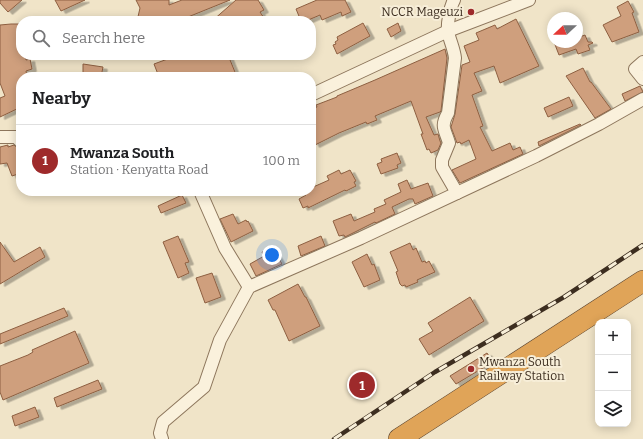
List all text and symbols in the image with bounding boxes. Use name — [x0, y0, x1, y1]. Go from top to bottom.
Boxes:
place label: NCCR Mageuzi — [381, 5, 463, 19]
marker: NCCR Mageuzi — [466, 7, 476, 17]
north arrow — [547, 12, 583, 48]
search box — [16, 16, 316, 60]
icon: search — [30, 27, 52, 49]
text: Search here — [62, 29, 145, 47]
text: Nearby — [32, 88, 91, 109]
text: Mwanza South — [70, 144, 174, 162]
text: 1 — [42, 153, 48, 168]
text: 100 m — [263, 153, 300, 168]
text: Station · Kenyatta Road — [70, 162, 208, 177]
your location — [262, 245, 282, 265]
map controls — [595, 319, 631, 427]
button: + — [595, 319, 631, 355]
place label: Mwanza South Railway Station — [479, 355, 565, 383]
button: − — [595, 355, 631, 391]
marker: Mwanza South Railway Station — [466, 364, 476, 374]
pin: 1 — [349, 370, 375, 400]
button: layers — [595, 391, 631, 427]

